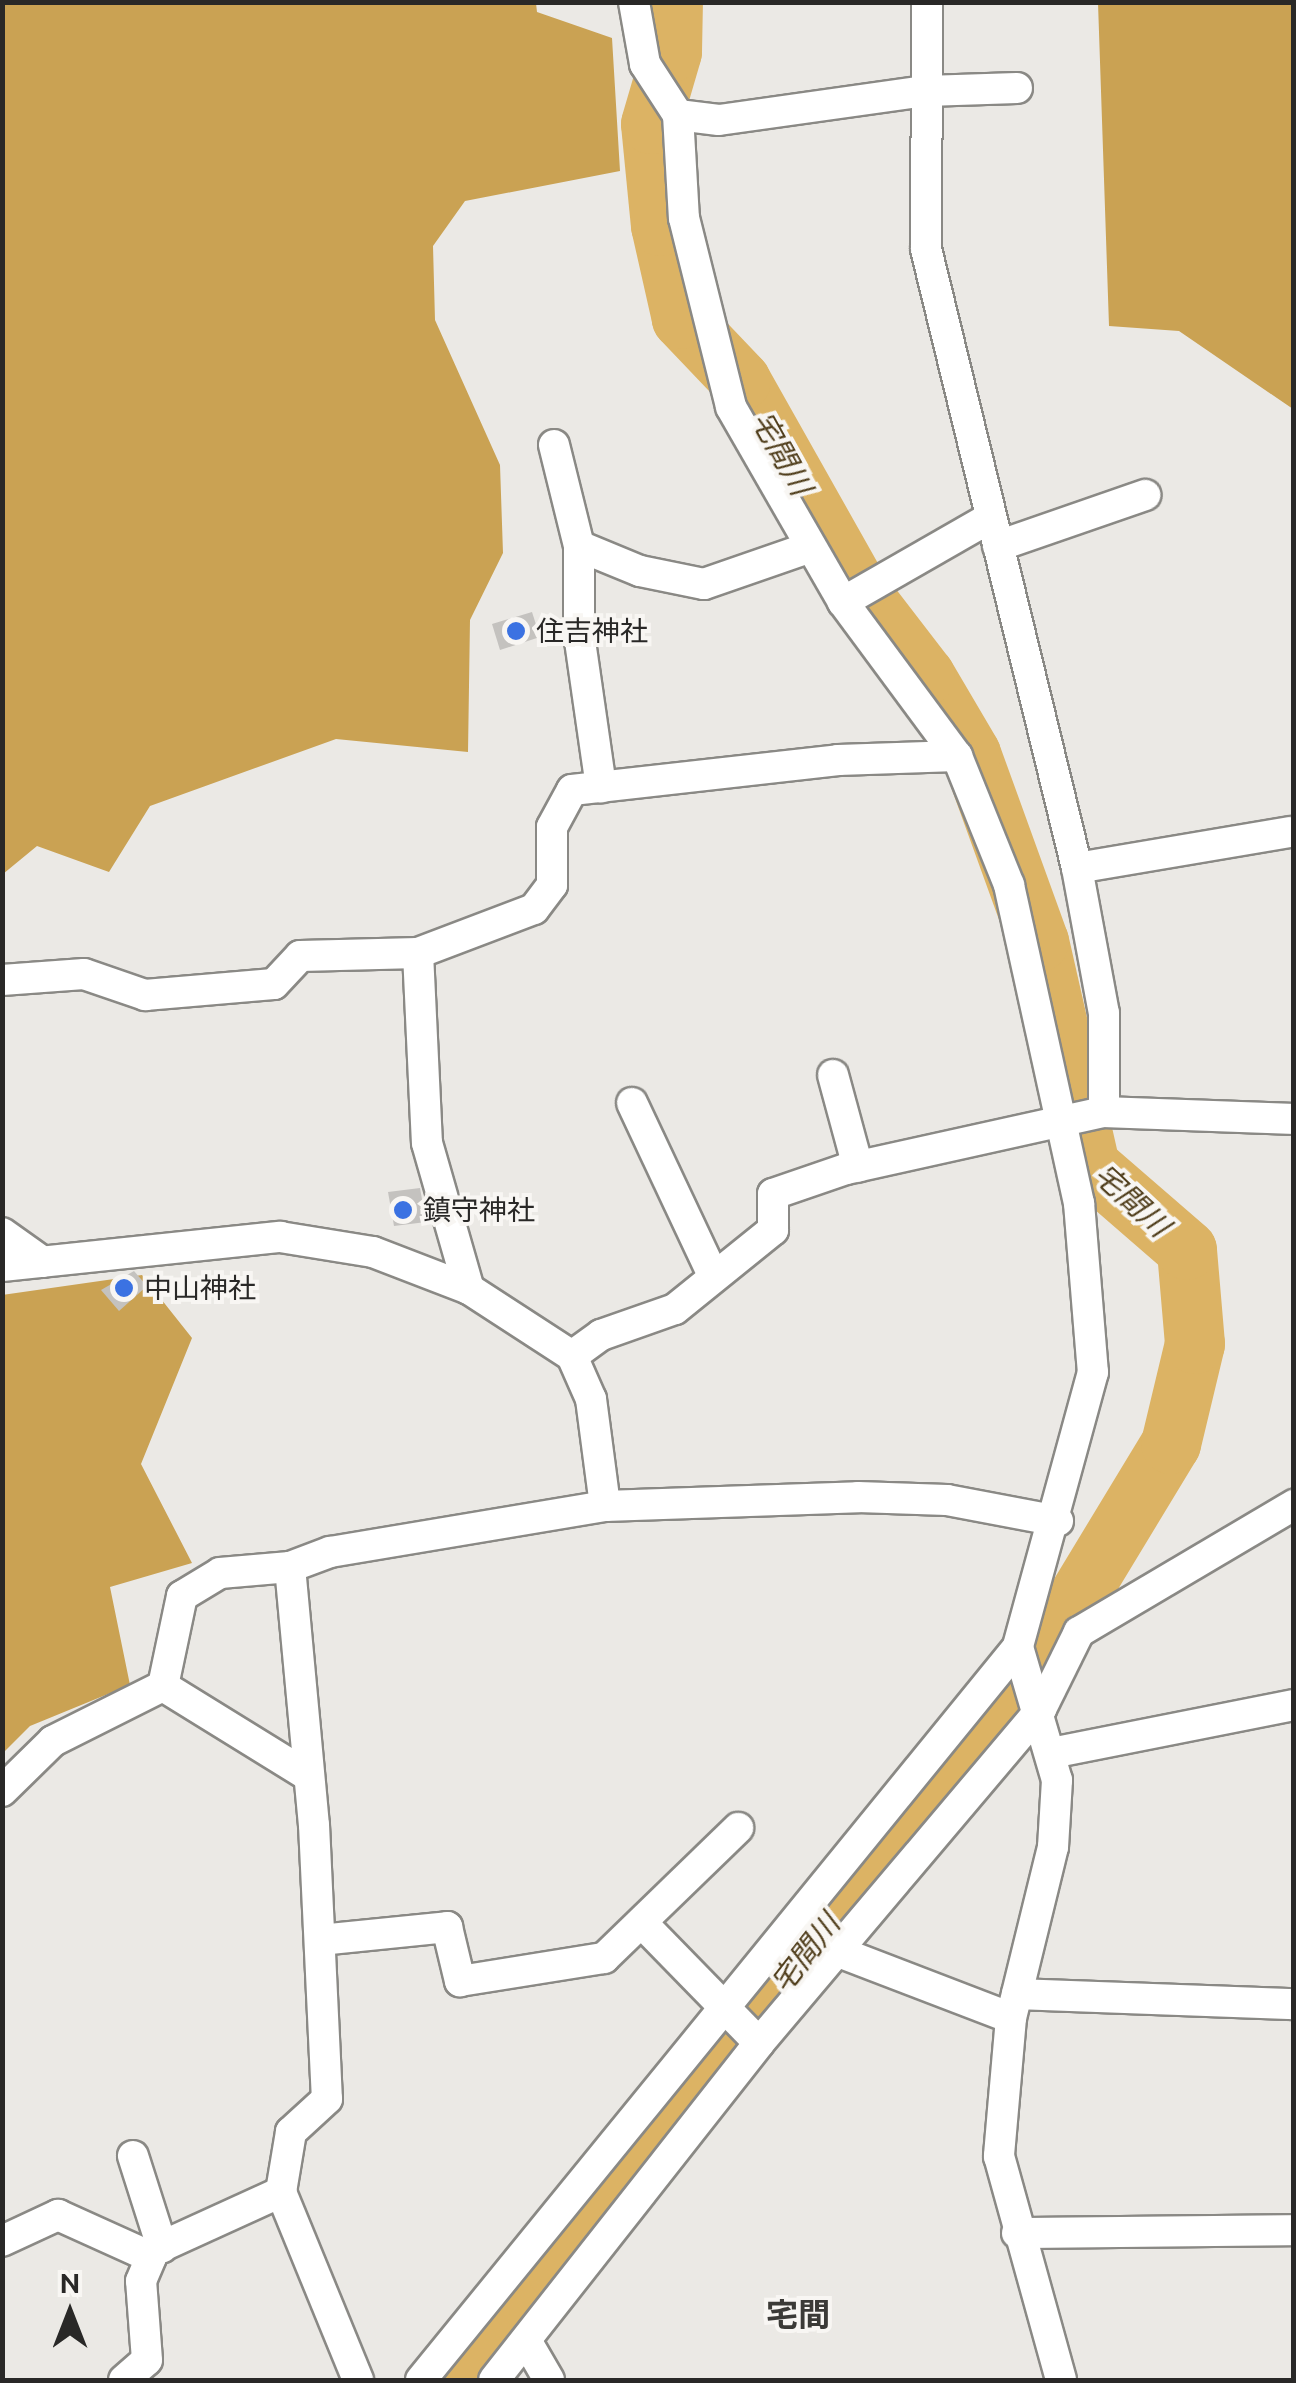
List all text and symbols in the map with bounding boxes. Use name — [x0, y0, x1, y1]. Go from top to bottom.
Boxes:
water label: 宅間川 — [744, 405, 820, 501]
place label: 住吉神社 — [536, 614, 648, 648]
marker: 住吉神社 — [505, 620, 527, 642]
water label: 宅間川 — [1087, 1156, 1177, 1244]
place label: 鎮守神社 — [423, 1193, 535, 1227]
marker: 鎮守神社 — [392, 1199, 414, 1221]
place label: 中山神社 — [144, 1271, 256, 1305]
marker: 中山神社 — [113, 1277, 135, 1299]
water label: 宅間川 — [763, 1906, 847, 2000]
north arrow — [20, 2263, 120, 2363]
text: N — [60, 2267, 80, 2298]
district label: 宅間 — [766, 2295, 830, 2333]

